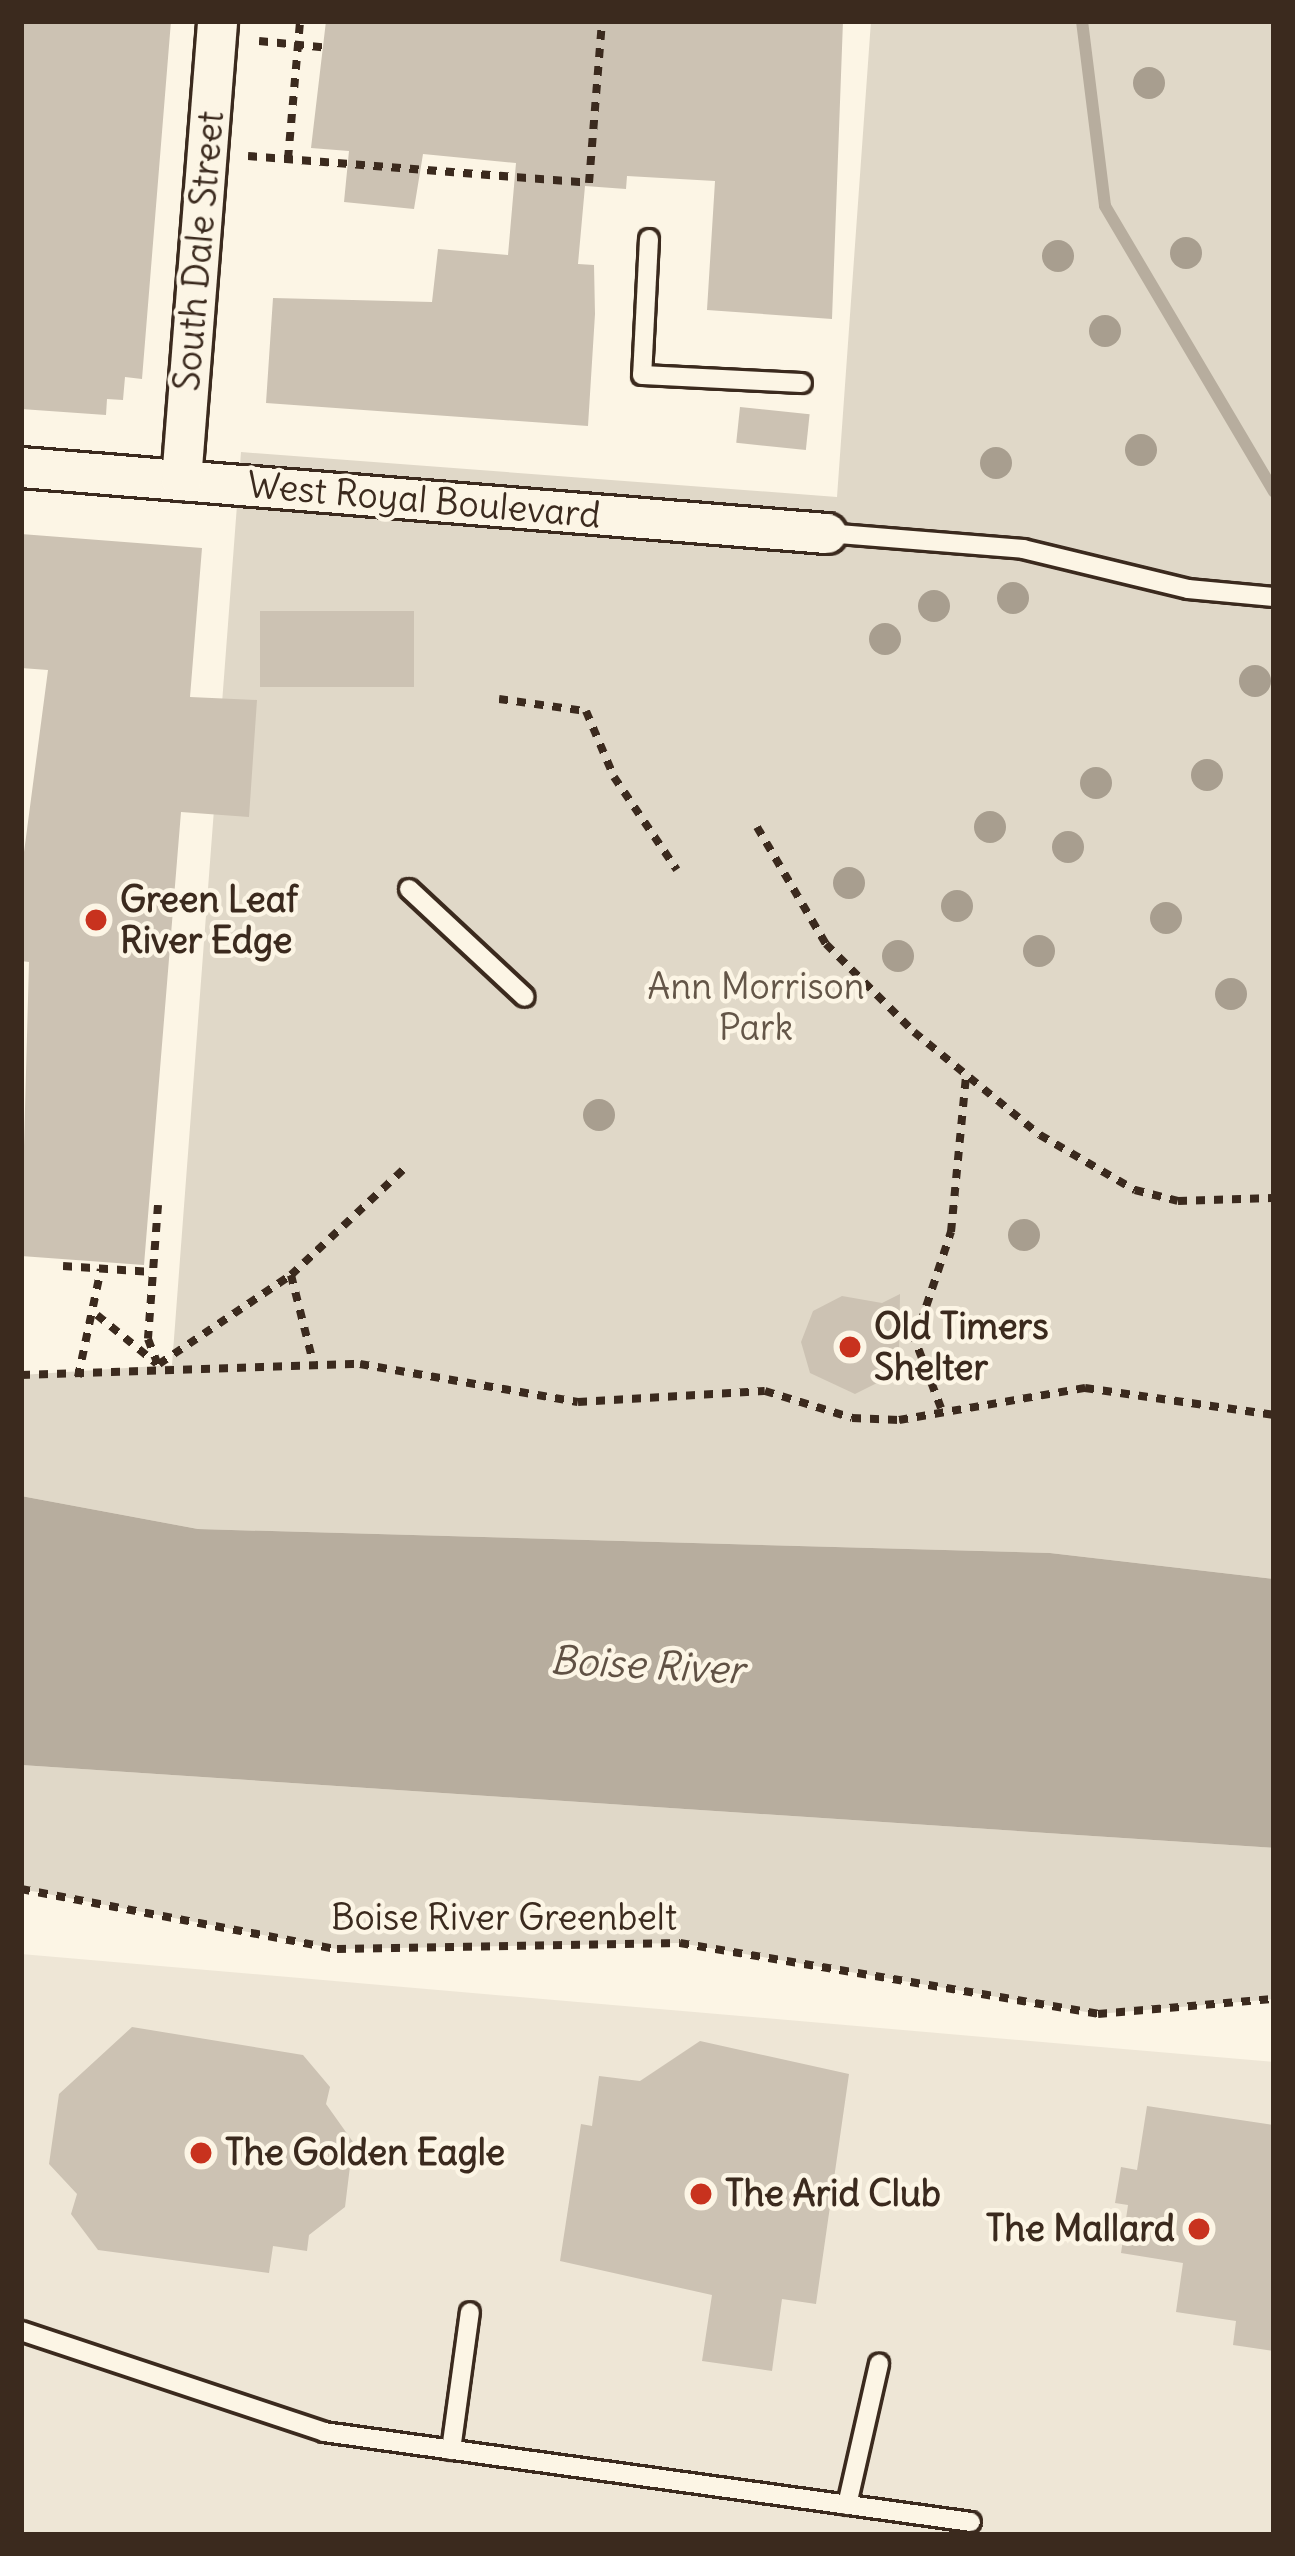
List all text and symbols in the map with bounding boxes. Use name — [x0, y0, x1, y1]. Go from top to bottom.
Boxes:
street label: South Dale Street — [165, 109, 233, 393]
street label: West Royal Boulevard — [246, 463, 602, 537]
place label: Green Leaf River Edge — [120, 877, 298, 962]
marker: Green Leaf River Edge — [83, 907, 109, 933]
park label: Ann Morrison Park — [647, 964, 865, 1049]
place label: Old Timers Shelter — [874, 1304, 1049, 1389]
marker: Old Timers Shelter — [837, 1334, 863, 1360]
water label: Boise River — [549, 1638, 745, 1694]
street label: Boise River Greenbelt — [331, 1896, 677, 1940]
place label: The Golden Eagle — [225, 2131, 505, 2175]
marker: The Golden Eagle — [188, 2140, 214, 2166]
place label: The Arid Club — [725, 2172, 941, 2216]
marker: The Arid Club — [688, 2181, 714, 2207]
place label: The Mallard — [986, 2207, 1175, 2251]
marker: The Mallard — [1186, 2216, 1212, 2242]

